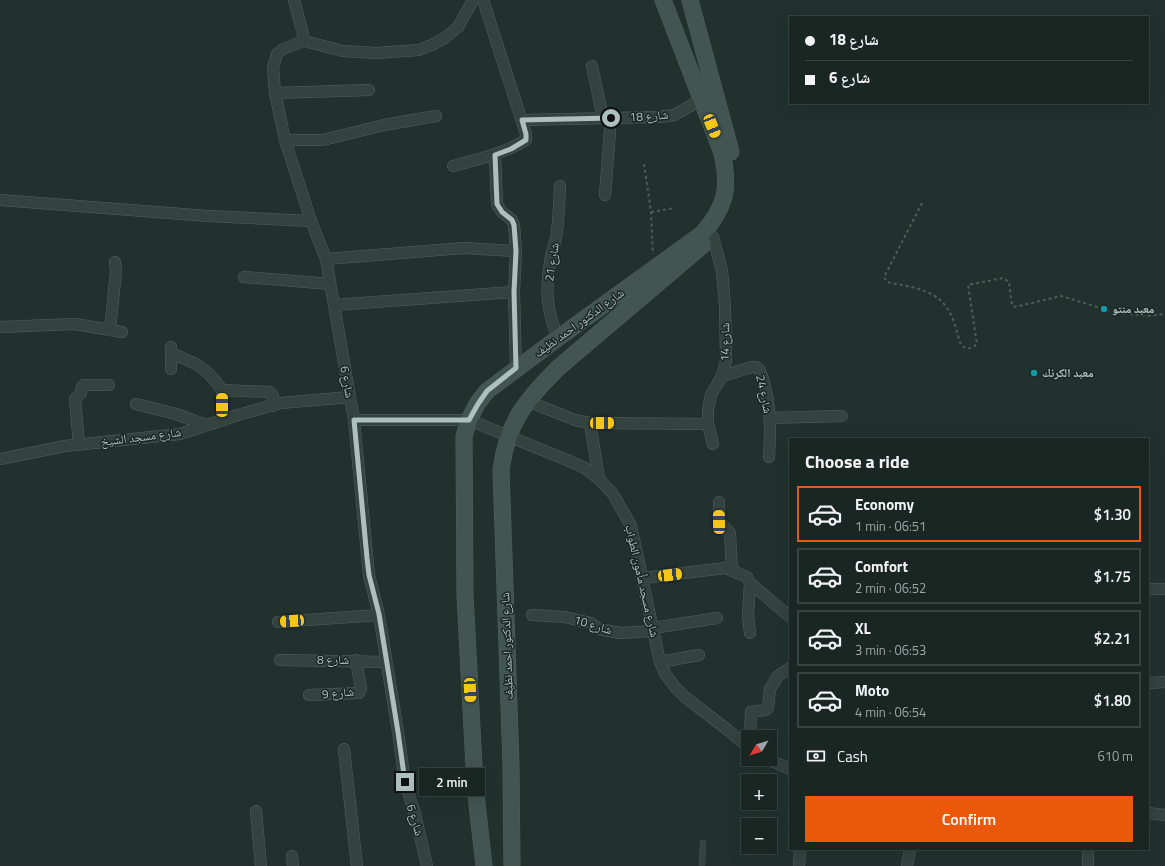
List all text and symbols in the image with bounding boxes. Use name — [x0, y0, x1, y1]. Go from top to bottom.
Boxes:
text: شارع 18 — [829, 28, 879, 51]
text: شارع 6 — [829, 66, 870, 89]
street label: شارع 18 — [629, 105, 669, 126]
route start — [602, 109, 620, 127]
car — [702, 113, 722, 139]
street label: شارع 21 — [539, 241, 564, 283]
street label: شارع الدكتور احمد نظيف — [530, 283, 628, 362]
place label: معبد منتو — [1112, 299, 1155, 318]
marker: معبد منتو — [1099, 304, 1109, 314]
street label: شارع 14 — [715, 322, 734, 362]
place label: معبد الكرنك — [1042, 363, 1094, 382]
street label: شارع 6 — [335, 364, 360, 400]
marker: معبد الكرنك — [1029, 368, 1039, 378]
street label: شارع 24 — [751, 373, 778, 415]
car — [216, 393, 228, 417]
car — [590, 417, 614, 429]
street label: شارع مسجد الشيخ — [100, 422, 182, 451]
text: Choose a ride — [805, 448, 909, 475]
text: Economy — [855, 493, 914, 516]
icon: car — [807, 496, 843, 532]
text: $1.30 — [1094, 503, 1131, 526]
car — [713, 510, 725, 534]
text: 1 min · 06:51 — [855, 516, 926, 536]
street label: شارع مسجد مأمون الطواب — [620, 523, 665, 639]
text: Comfort — [855, 555, 908, 578]
icon: car — [807, 558, 843, 594]
text: $1.75 — [1094, 565, 1131, 588]
car — [657, 568, 683, 582]
text: 2 min · 06:52 — [855, 578, 926, 598]
street label: شارع الدكتور احمد نظيف — [495, 592, 518, 700]
street label: شارع 10 — [572, 610, 615, 639]
car — [280, 614, 304, 628]
text: XL — [855, 617, 871, 640]
icon: car — [807, 620, 843, 656]
text: $2.21 — [1094, 627, 1131, 650]
text: 3 min · 06:53 — [855, 640, 926, 660]
street label: شارع 8 — [317, 650, 349, 669]
car — [463, 678, 477, 702]
text: Moto — [855, 679, 889, 702]
street label: شارع 9 — [321, 682, 355, 703]
icon: car — [807, 682, 843, 718]
text: $1.80 — [1094, 689, 1131, 712]
text: 4 min · 06:54 — [855, 702, 926, 722]
north arrow — [741, 730, 777, 766]
map controls — [741, 730, 777, 854]
icon: cash — [805, 745, 827, 767]
text: Cash — [837, 745, 868, 768]
text: 610 m — [1097, 746, 1133, 766]
callout: 2 min — [419, 768, 485, 796]
text: 2 min — [436, 772, 468, 792]
route end — [396, 773, 414, 791]
button: + — [741, 774, 777, 810]
button: Confirm — [805, 796, 1133, 842]
street label: شارع 6 — [402, 802, 429, 838]
button: − — [741, 818, 777, 854]

